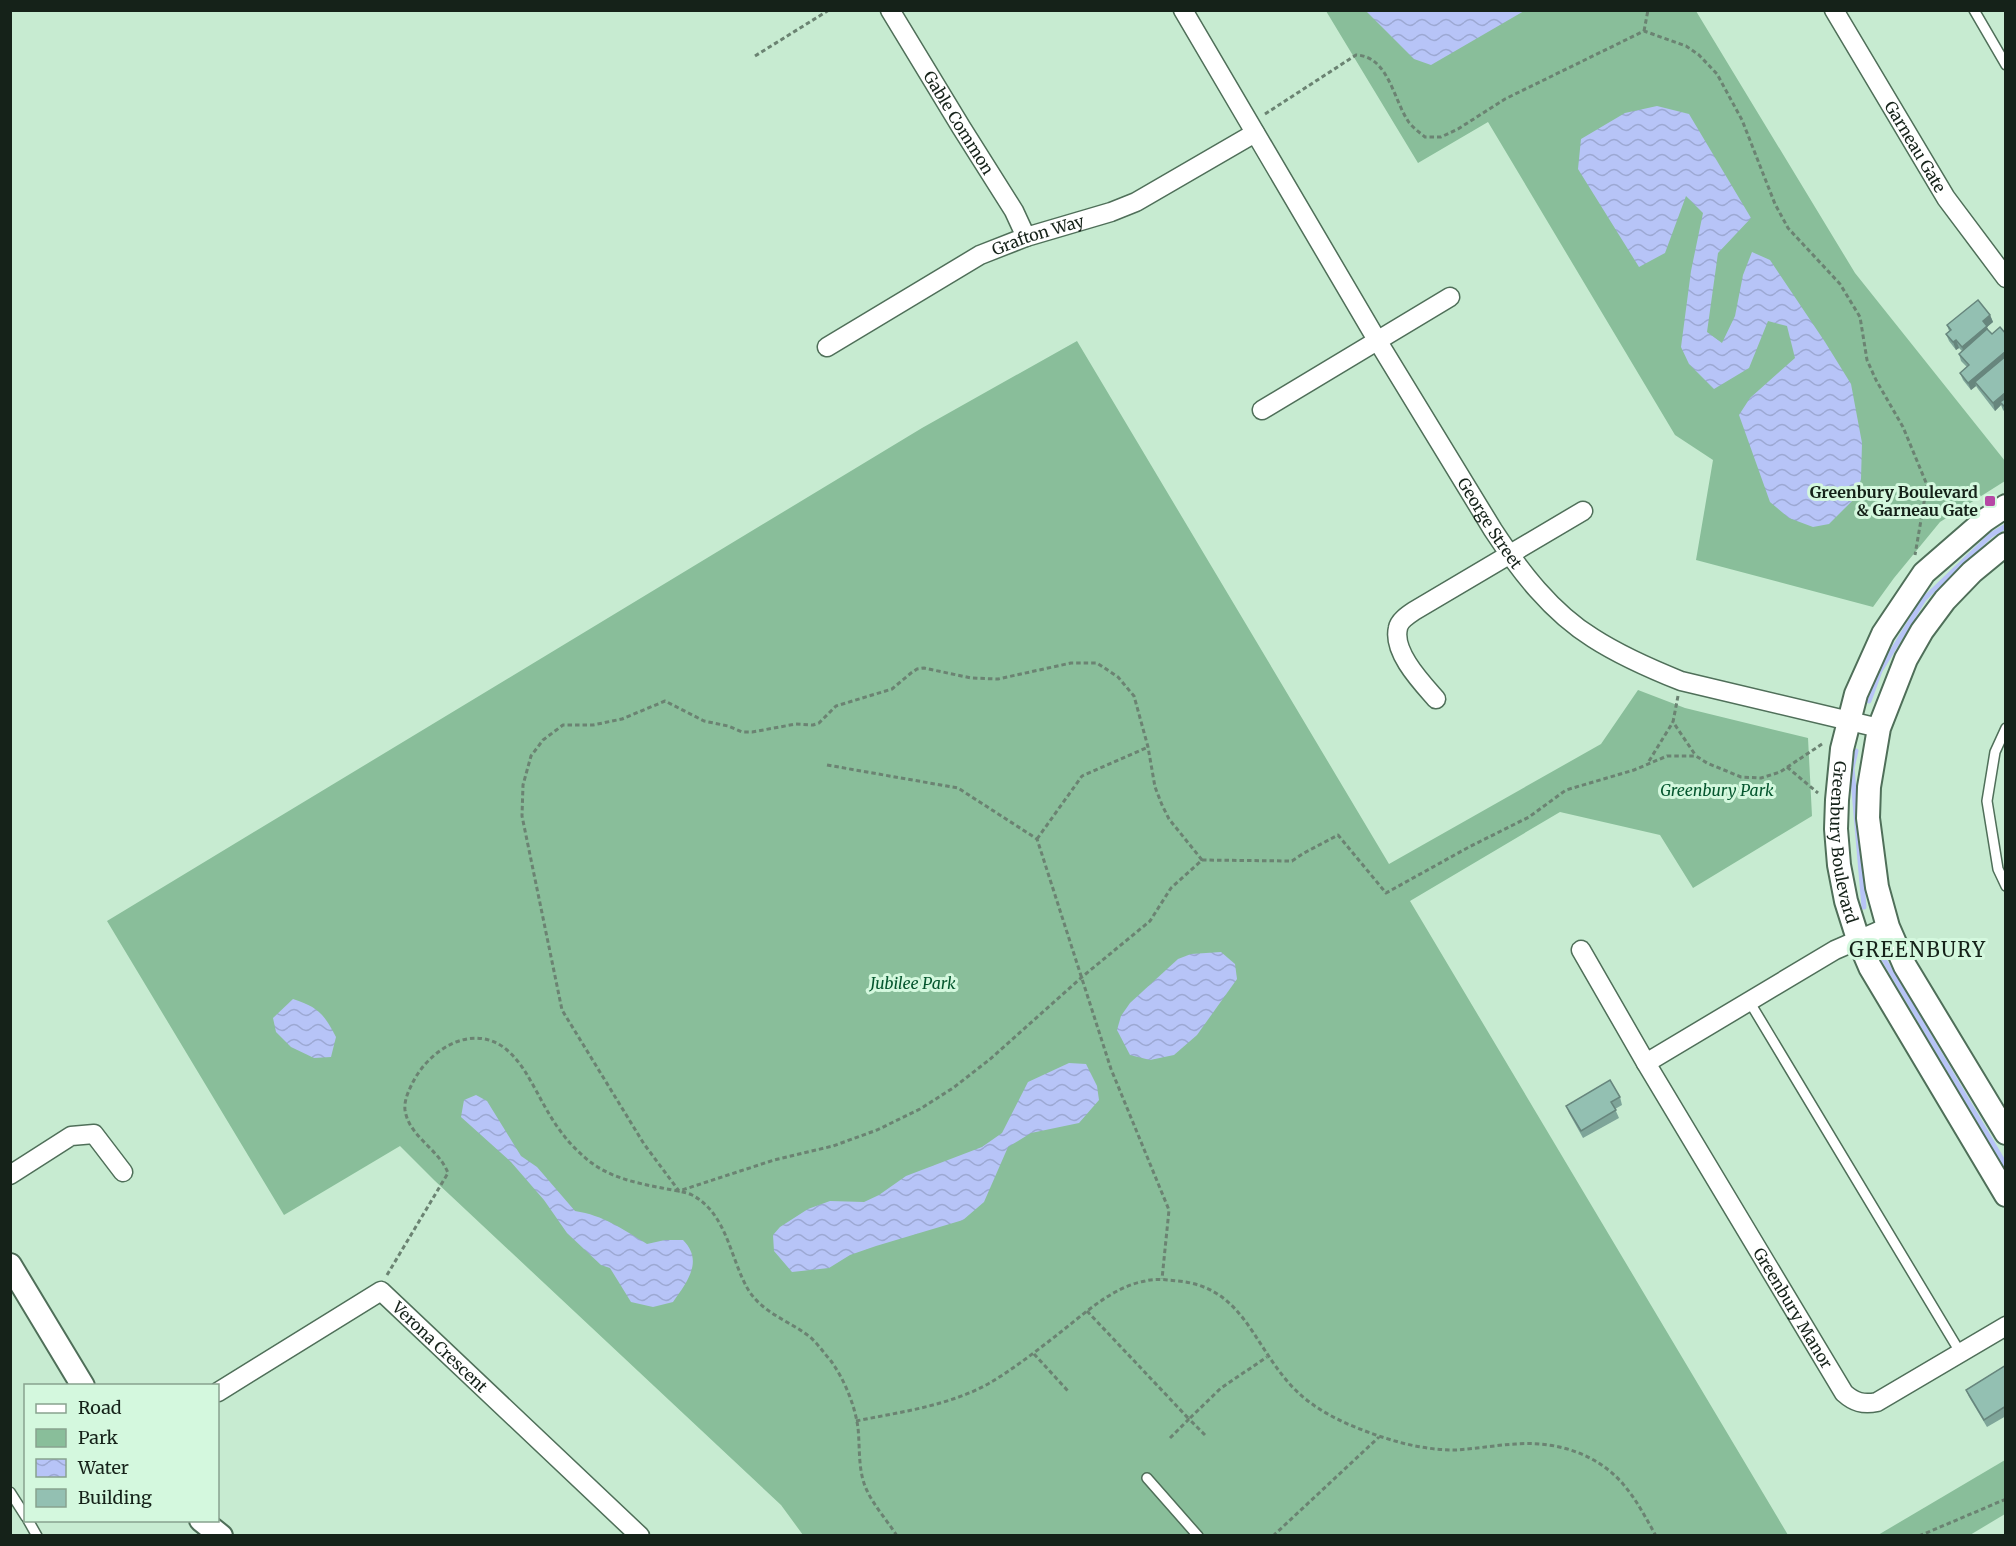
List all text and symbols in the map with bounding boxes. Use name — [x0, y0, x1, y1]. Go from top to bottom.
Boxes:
street label: Gable Common — [919, 67, 999, 178]
street label: Garneau Gate — [1880, 97, 1950, 196]
street label: Grafton Way — [989, 210, 1087, 259]
street label: George Street — [1453, 474, 1527, 573]
place label: Greenbury Boulevard & Garneau Gate — [1810, 482, 1978, 520]
marker: Greenbury Boulevard & Garneau Gate — [1983, 494, 1997, 508]
street label: Greenbury Boulevard — [1826, 760, 1862, 926]
park label: Greenbury Park — [1660, 780, 1774, 800]
district label: GREENBURY — [1849, 937, 1987, 962]
park label: Jubilee Park — [868, 973, 956, 993]
street label: Greenbury Manor — [1749, 1244, 1837, 1372]
street label: Verona Crescent — [388, 1296, 492, 1397]
legend — [24, 1384, 219, 1522]
text: Road — [78, 1396, 122, 1419]
text: Park — [78, 1426, 119, 1449]
text: Water — [77, 1456, 129, 1479]
text: Building — [78, 1486, 152, 1509]

